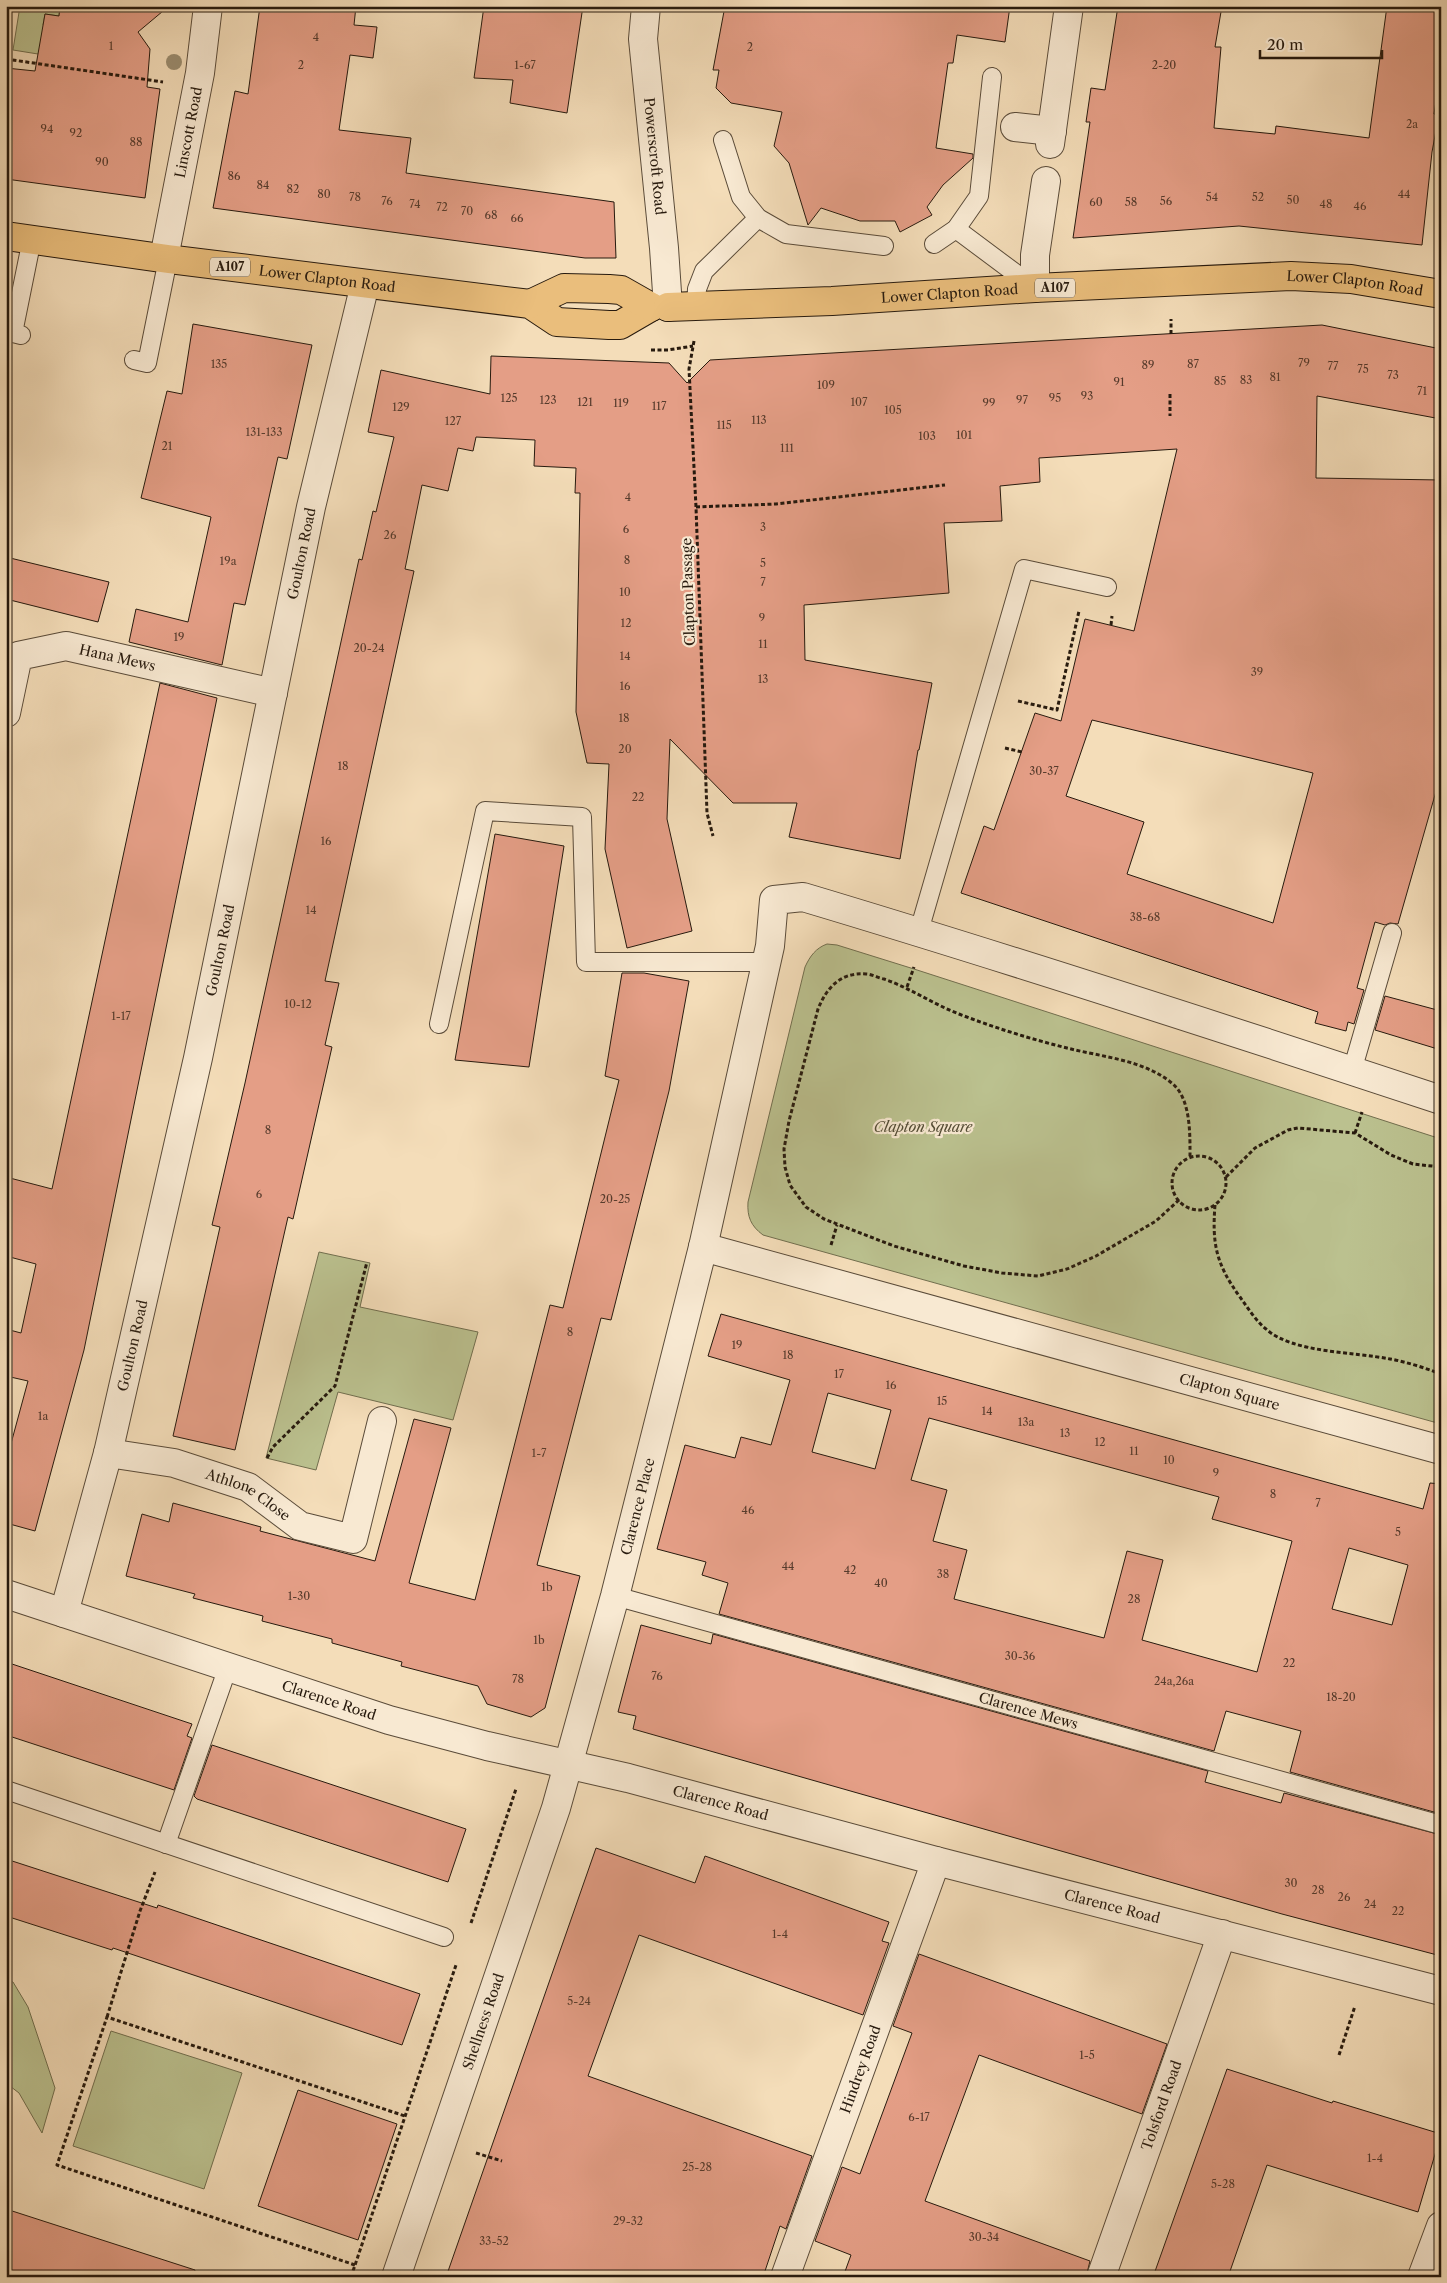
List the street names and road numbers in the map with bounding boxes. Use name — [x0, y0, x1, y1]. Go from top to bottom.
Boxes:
street label: Linscott Road — [171, 85, 206, 180]
street label: Powerscroft Road — [640, 97, 670, 216]
road number: A107 — [210, 258, 250, 276]
street label: Lower Clapton Road — [258, 261, 397, 296]
street label: Lower Clapton Road — [1286, 267, 1425, 300]
road number: A107 — [1035, 278, 1075, 298]
street label: Lower Clapton Road — [880, 280, 1019, 307]
street label: Goulton Road — [283, 506, 320, 601]
street label: Clapton Passage — [677, 537, 699, 646]
street label: Hana Mews — [77, 640, 157, 675]
street label: Goulton Road — [202, 902, 238, 998]
street label: Goulton Road — [113, 1298, 152, 1393]
street label: Clapton Square — [1177, 1369, 1282, 1414]
street label: Clarence Place — [617, 1456, 659, 1557]
street label: Athlone Close — [203, 1465, 294, 1525]
street label: Clarence Road — [279, 1676, 379, 1724]
street label: Clarence Mews — [977, 1688, 1080, 1733]
street label: Clarence Road — [671, 1781, 771, 1825]
street label: Clarence Road — [1062, 1885, 1162, 1927]
street label: Shellness Road — [458, 1971, 508, 2072]
street label: Hindrey Road — [836, 2022, 885, 2116]
street label: Tolsford Road — [1137, 2058, 1186, 2153]

